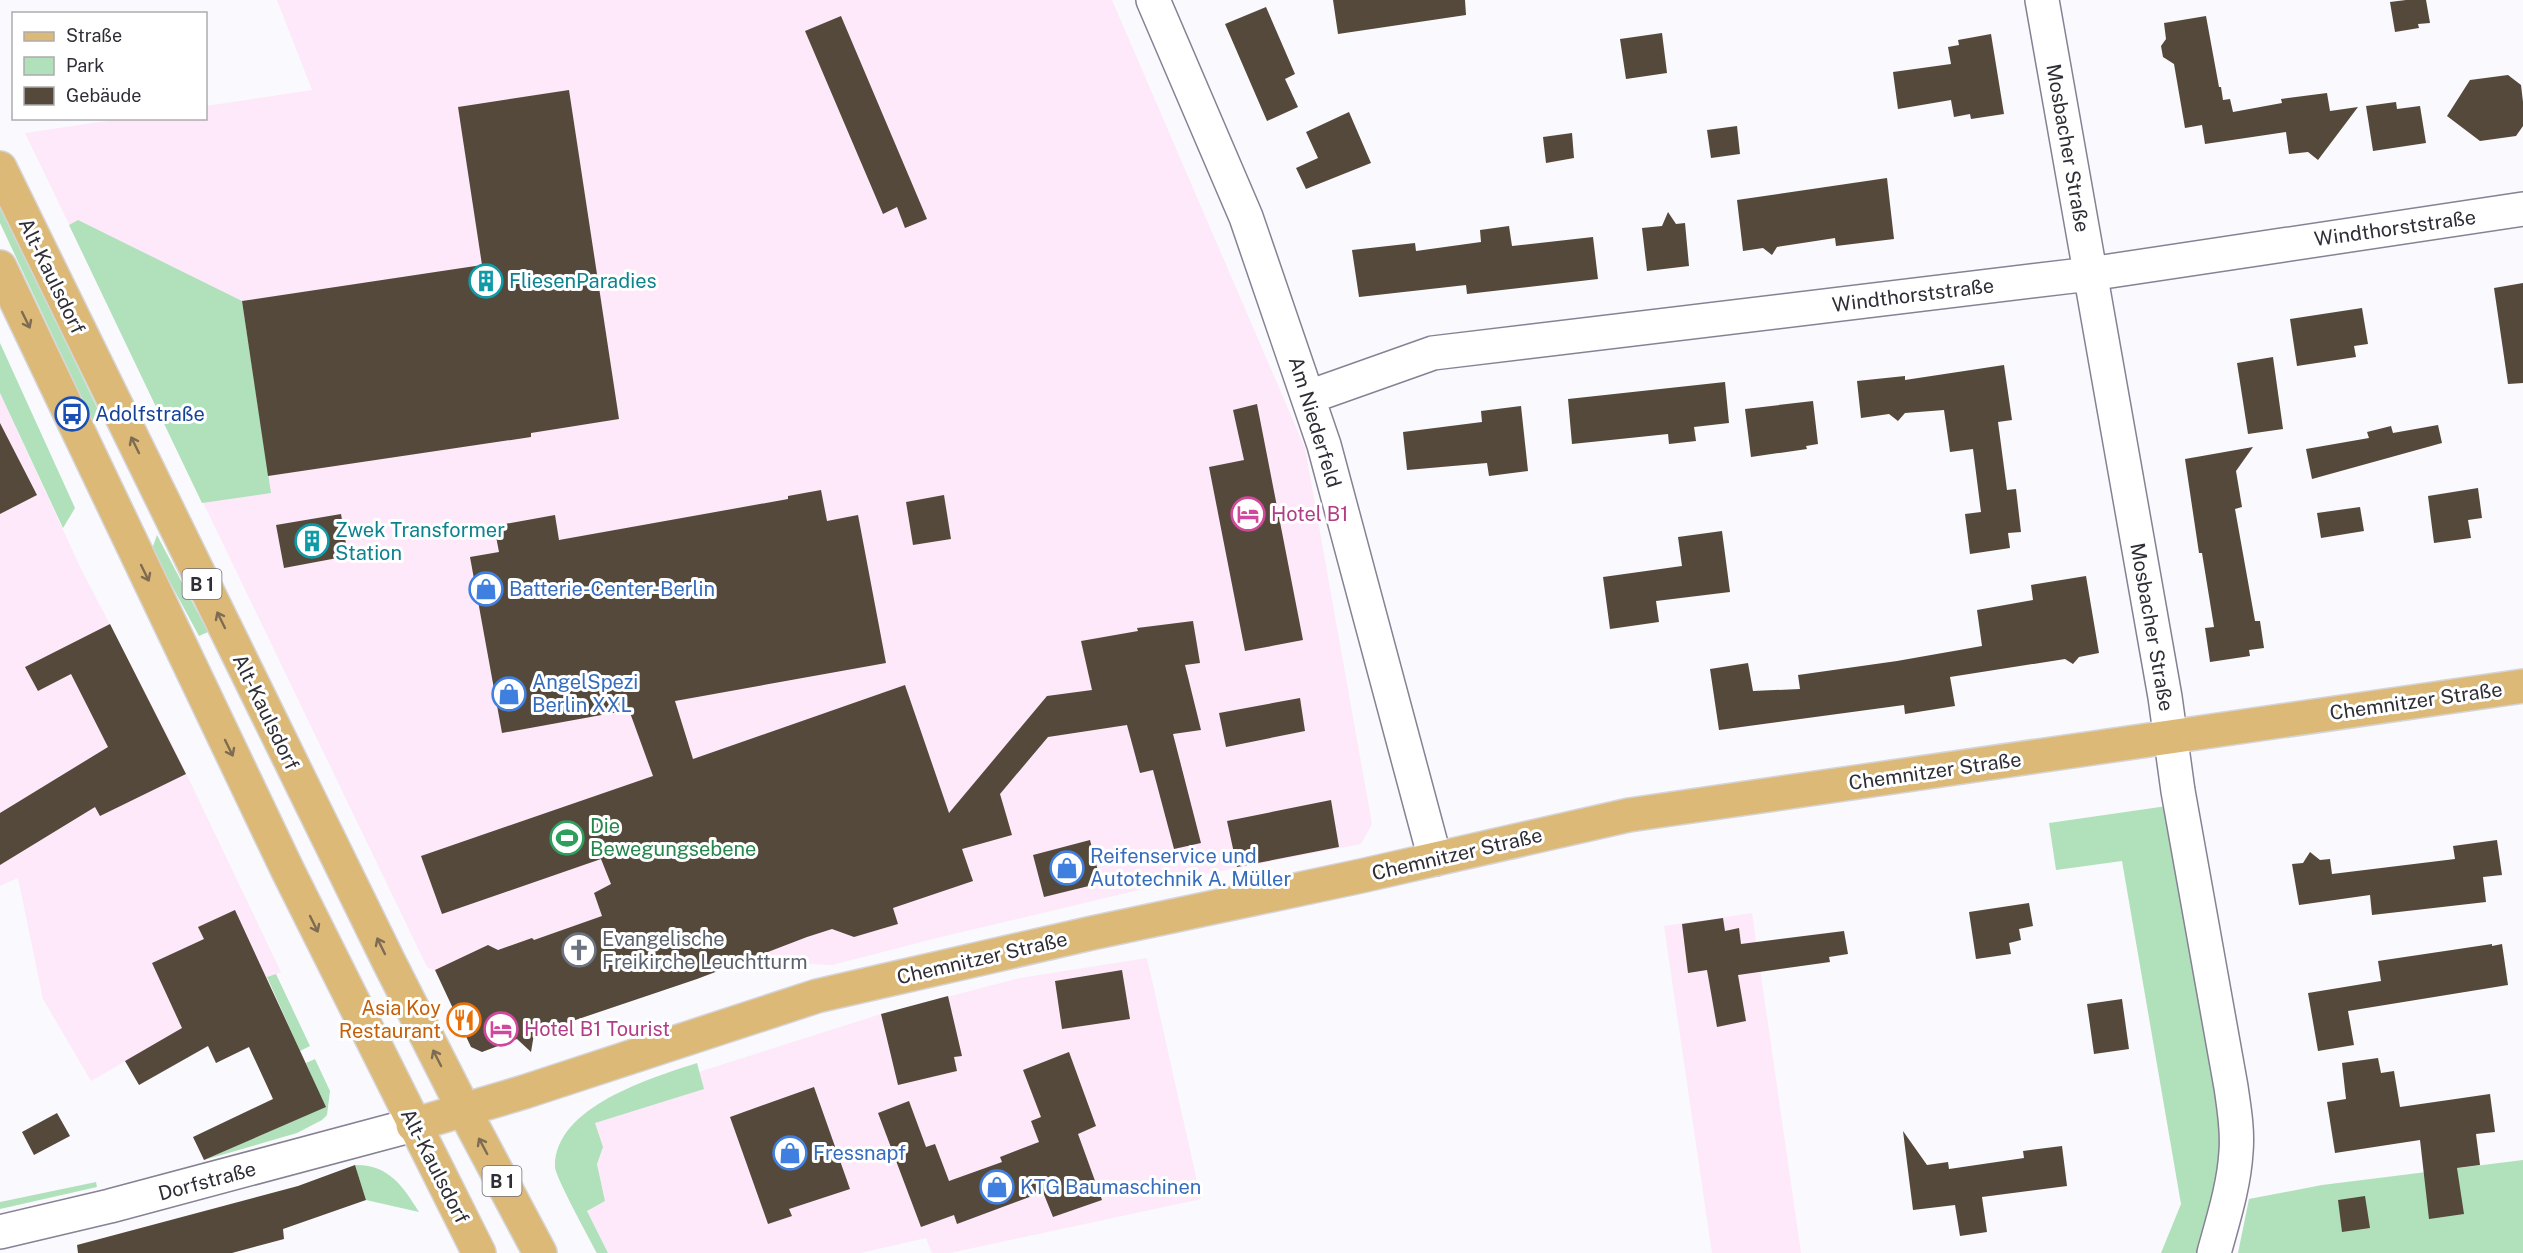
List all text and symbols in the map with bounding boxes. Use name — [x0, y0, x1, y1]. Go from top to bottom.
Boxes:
legend — [12, 12, 207, 120]
text: Straße — [66, 25, 122, 46]
text: Park — [66, 55, 104, 76]
street label: Mosbacher Straße — [2041, 62, 2095, 234]
text: Gebäude — [66, 85, 141, 106]
street label: Windthorststraße — [2313, 205, 2477, 251]
street label: Alt-Kaulsdorf — [14, 214, 90, 338]
building icon: FliesenParadies — [468, 263, 504, 299]
place label: FliesenParadies — [509, 269, 657, 293]
street label: Windthorststraße — [1831, 273, 1995, 317]
one-way arrow — [20, 310, 32, 328]
street label: Am Niederfeld — [1284, 354, 1346, 490]
bus stop icon: Adolfstraße — [54, 396, 90, 432]
place label: Adolfstraße — [95, 402, 205, 426]
one-way arrow — [129, 437, 140, 455]
hotel icon: Hotel B1 — [1230, 496, 1266, 532]
place label: Hotel B1 — [1271, 502, 1348, 526]
place label: Zwek Transformer Station — [335, 518, 505, 565]
building icon: Zwek Transformer Station — [294, 523, 330, 559]
street label: Mosbacher Straße — [2125, 541, 2179, 713]
one-way arrow — [139, 563, 151, 581]
road number: B 1 — [182, 569, 222, 599]
shop icon: Batterie-Center-Berlin — [468, 571, 504, 607]
place label: Batterie-Center-Berlin — [509, 577, 715, 601]
one-way arrow — [214, 612, 226, 630]
street label: Alt-Kaulsdorf — [228, 650, 304, 774]
place label: AngelSpezi Berlin XXL — [532, 670, 638, 717]
shop icon: AngelSpezi Berlin XXL — [491, 676, 527, 712]
street label: Chemnitzer Straße — [2328, 677, 2504, 725]
one-way arrow — [224, 739, 236, 757]
street label: Chemnitzer Straße — [1847, 747, 2023, 795]
place label: Die Bewegungsebene — [590, 814, 756, 861]
sports icon: Die Bewegungsebene — [549, 820, 585, 856]
street label: Chemnitzer Straße — [1369, 823, 1545, 885]
place label: Reifenservice und Autotechnik A. Müller — [1090, 844, 1291, 891]
shop icon: Reifenservice und Autotechnik A. Müller — [1049, 850, 1085, 886]
one-way arrow — [308, 915, 320, 932]
place label: Evangelische Freikirche Leuchtturm — [602, 927, 807, 974]
street label: Chemnitzer Straße — [894, 927, 1070, 989]
church icon: Evangelische Freikirche Leuchtturm — [561, 932, 597, 968]
one-way arrow — [375, 937, 387, 955]
place label: Asia Koy Restaurant — [339, 996, 441, 1043]
restaurant icon: Asia Koy Restaurant — [446, 1002, 482, 1038]
hotel icon: Hotel B1 Tourist — [483, 1011, 519, 1047]
place label: Hotel B1 Tourist — [524, 1017, 670, 1041]
one-way arrow — [431, 1049, 443, 1067]
street label: Alt-Kaulsdorf — [396, 1105, 474, 1227]
shop icon: Fressnapf — [772, 1135, 808, 1171]
one-way arrow — [477, 1137, 488, 1155]
place label: Fressnapf — [813, 1141, 906, 1165]
street label: Dorfstraße — [155, 1156, 259, 1206]
road number: B 1 — [482, 1166, 522, 1196]
shop icon: KTG Baumaschinen — [979, 1169, 1015, 1205]
place label: KTG Baumaschinen — [1020, 1175, 1201, 1199]

